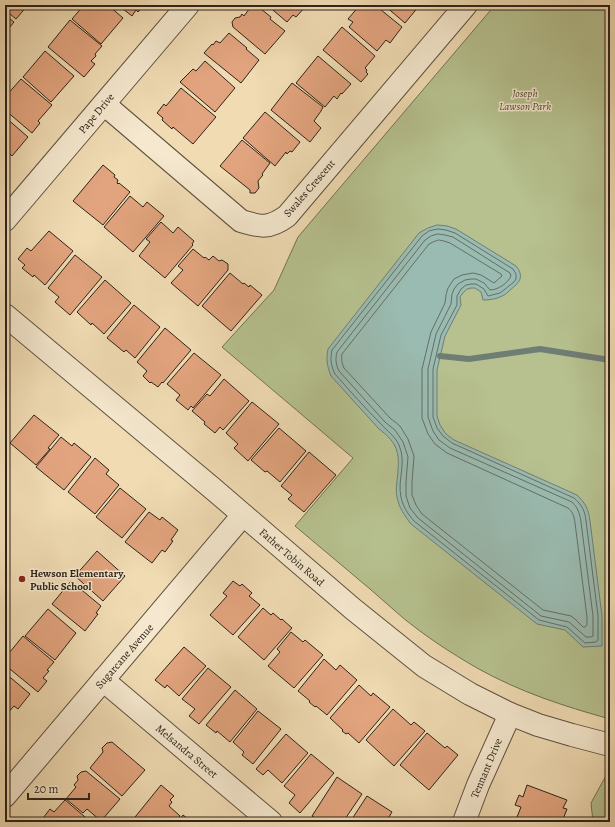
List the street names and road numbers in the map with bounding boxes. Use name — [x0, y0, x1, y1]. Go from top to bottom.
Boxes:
street label: Pape Drive — [75, 90, 118, 137]
street label: Swales Crescent — [280, 156, 339, 220]
street label: Father Tobin Road — [256, 525, 328, 590]
street label: Sugarcane Avenue — [92, 620, 157, 692]
street label: Melsandra Street — [152, 721, 221, 782]
street label: Tennant Drive — [467, 736, 506, 801]

